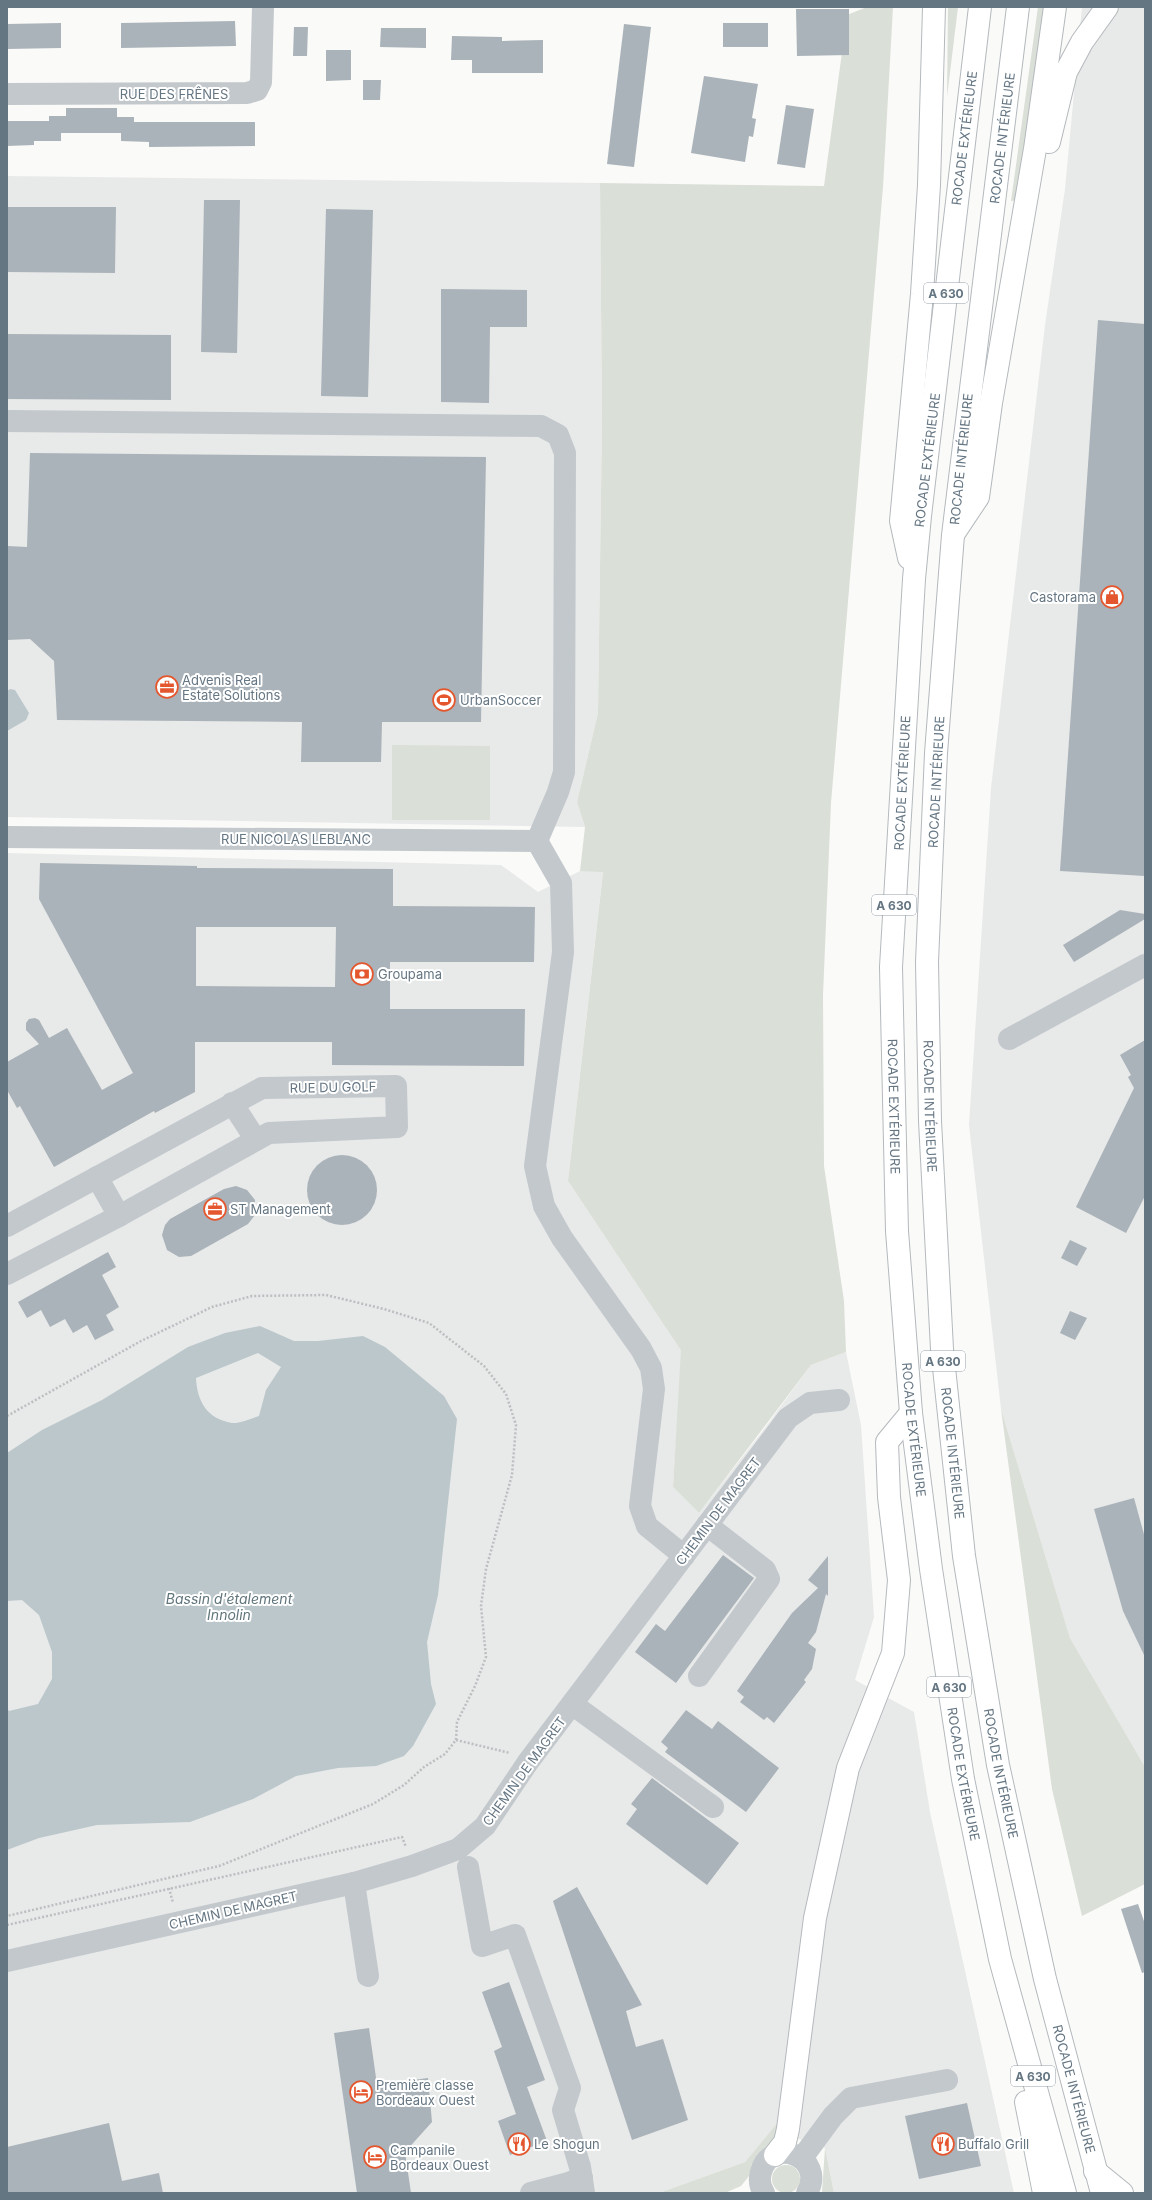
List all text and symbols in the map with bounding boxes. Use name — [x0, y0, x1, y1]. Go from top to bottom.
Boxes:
street label: ROCADE EXTÉRIEURE — [948, 70, 980, 206]
street label: ROCADE INTÉRIEURE — [986, 71, 1018, 205]
street label: RUE DES FRÊNES — [120, 86, 228, 102]
road number: A 630 — [924, 283, 968, 303]
street label: ROCADE EXTÉRIEURE — [911, 392, 943, 528]
street label: ROCADE INTÉRIEURE — [946, 392, 976, 526]
shop icon: Castorama — [1099, 584, 1125, 610]
place label: Castorama — [1030, 589, 1096, 605]
place label: Advenis Real Estate Solutions — [182, 672, 281, 703]
office icon: Advenis Real Estate Solutions — [154, 674, 180, 700]
sports icon: UrbanSoccer — [431, 687, 457, 713]
place label: UrbanSoccer — [460, 692, 541, 708]
street label: ROCADE EXTÉRIEURE — [890, 715, 914, 851]
street label: ROCADE INTÉRIEURE — [925, 715, 947, 849]
street label: RUE NICOLAS LEBLANC — [221, 831, 371, 847]
road number: A 630 — [872, 895, 916, 915]
bank icon: Groupama — [349, 961, 375, 987]
place label: Groupama — [378, 966, 442, 982]
street label: ROCADE EXTÉRIEURE — [885, 1039, 904, 1174]
street label: ROCADE INTÉRIEURE — [920, 1040, 941, 1173]
street label: RUE DU GOLF — [289, 1078, 377, 1096]
office icon: ST Management — [202, 1196, 228, 1222]
place label: ST Management — [230, 1201, 331, 1217]
road number: A 630 — [921, 1351, 965, 1371]
street label: ROCADE EXTÉRIEURE — [899, 1362, 930, 1498]
street label: ROCADE INTÉRIEURE — [938, 1386, 968, 1520]
street label: CHEMIN DE MAGRET — [672, 1454, 764, 1568]
water label: Bassin d'étalement Innolin — [166, 1590, 293, 1623]
road number: A 630 — [927, 1677, 971, 1697]
street label: ROCADE EXTÉRIEURE — [944, 1706, 984, 1842]
street label: ROCADE INTÉRIEURE — [981, 1707, 1022, 1840]
street label: CHEMIN DE MAGRET — [479, 1713, 569, 1829]
street label: CHEMIN DE MAGRET — [167, 1887, 299, 1933]
street label: ROCADE INTÉRIEURE — [1050, 2023, 1099, 2155]
road number: A 630 — [1011, 2066, 1055, 2086]
place label: Première classe Bordeaux Ouest — [376, 2077, 475, 2108]
hotel icon: Première classe Bordeaux Ouest — [348, 2079, 374, 2105]
restaurant icon: Le Shogun — [506, 2131, 532, 2157]
restaurant icon: Buffalo Grill — [930, 2131, 956, 2157]
place label: Le Shogun — [534, 2136, 600, 2152]
place label: Buffalo Grill — [958, 2136, 1029, 2152]
place label: Campanile Bordeaux Ouest — [390, 2142, 489, 2173]
hotel icon: Campanile Bordeaux Ouest — [362, 2144, 388, 2170]

